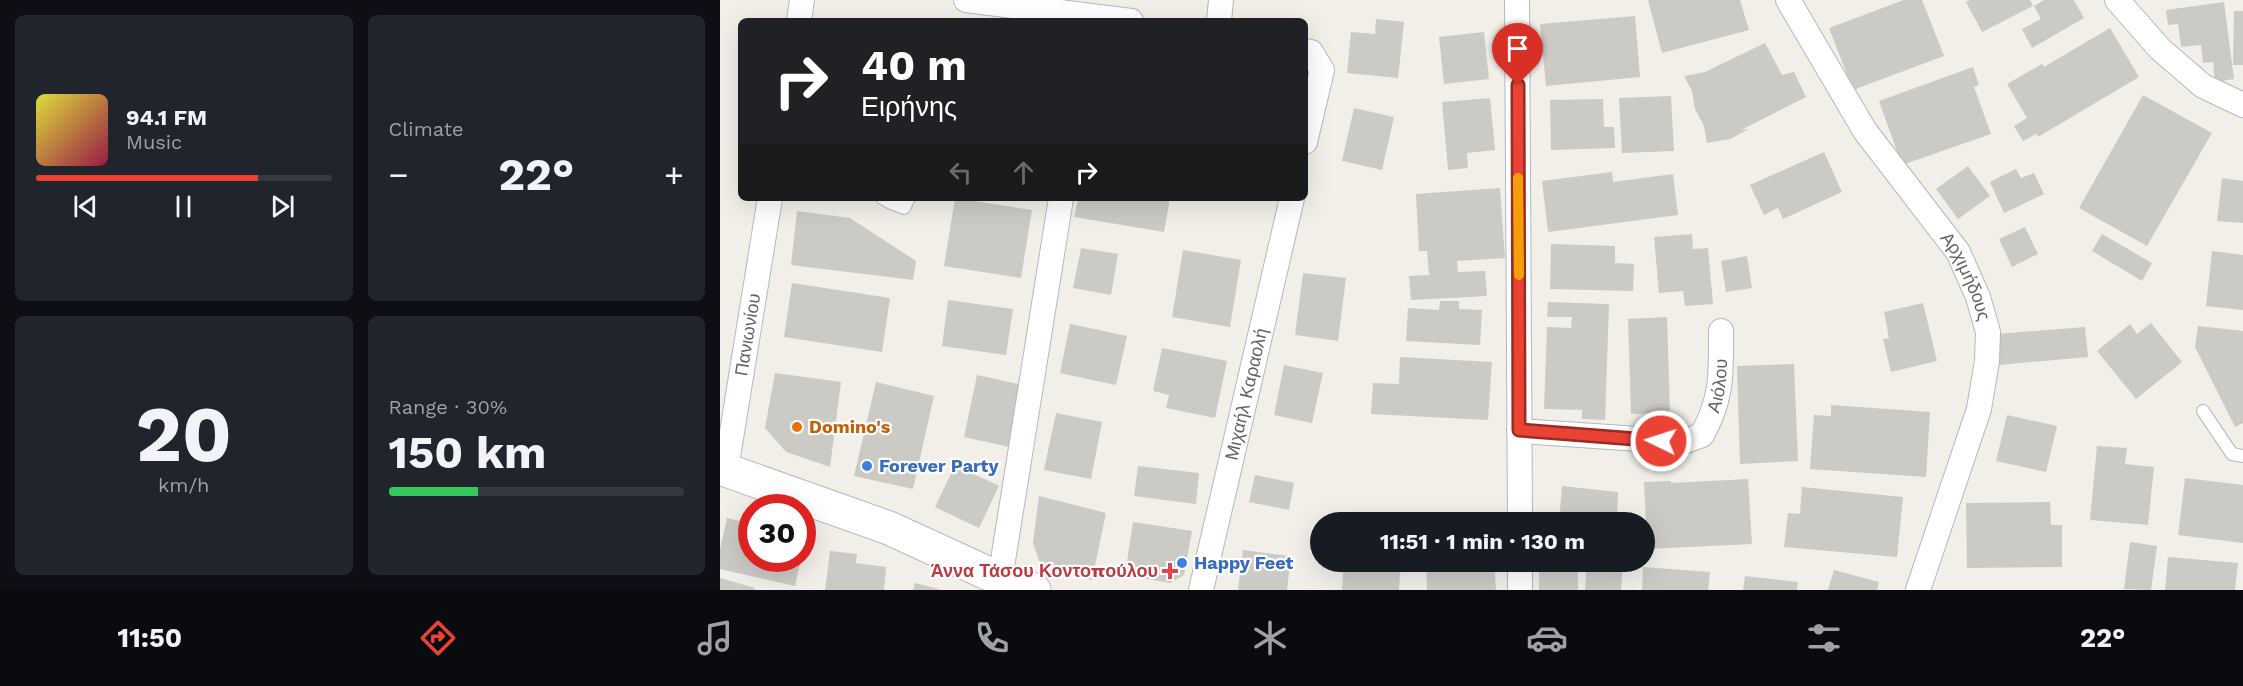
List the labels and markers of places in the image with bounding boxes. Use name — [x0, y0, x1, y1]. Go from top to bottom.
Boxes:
pin — [1492, 23, 1543, 85]
place label: Domino's — [809, 416, 891, 437]
marker: Domino's — [790, 420, 804, 434]
place label: Forever Party — [879, 455, 999, 476]
marker: Forever Party — [860, 459, 874, 473]
place label: Happy Feet — [1194, 552, 1294, 573]
marker: Happy Feet — [1175, 556, 1189, 570]
place label: Άννα Τάσου Κοντοπούλου — [931, 560, 1158, 581]
marker: Άννα Τάσου Κοντοπούλου — [1163, 564, 1177, 578]

